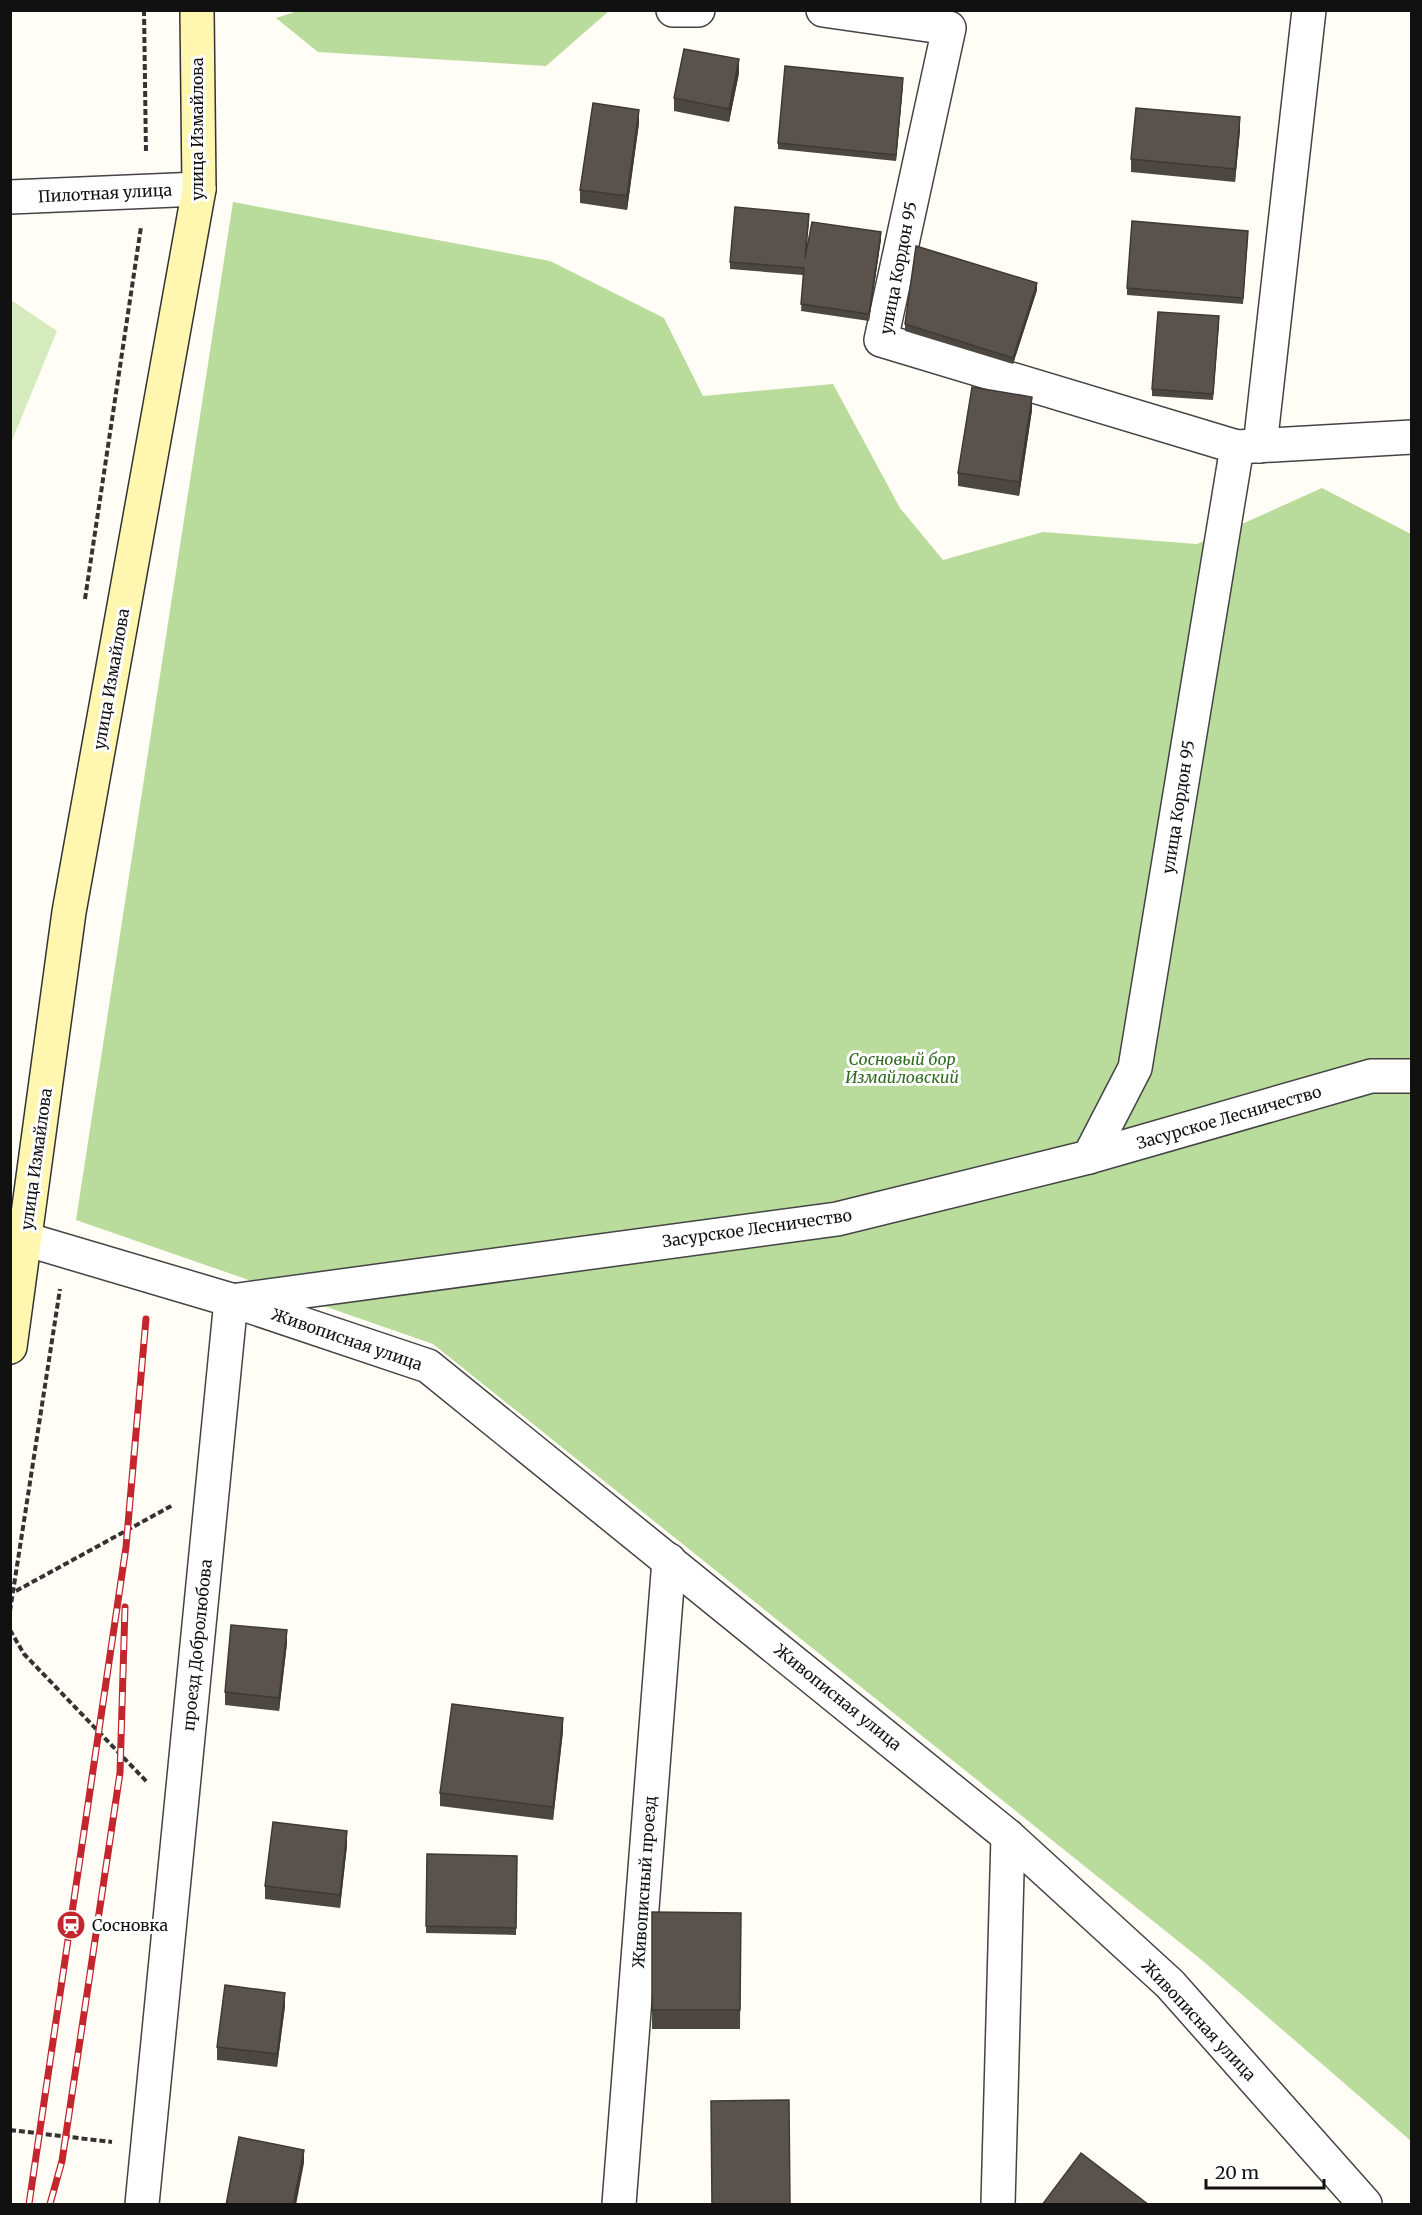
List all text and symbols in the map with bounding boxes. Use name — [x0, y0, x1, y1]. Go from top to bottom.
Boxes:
street label: улица Измайлова — [187, 57, 207, 201]
street label: Пилотная улица — [38, 179, 173, 206]
street label: улица Кордон 95 — [875, 200, 921, 336]
street label: улица Измайлова — [89, 606, 133, 751]
street label: улица Кордон 95 — [1158, 739, 1198, 875]
park label: Сосновый бор Измайловский — [845, 1049, 959, 1087]
street label: Засурское Лесничество — [1134, 1081, 1324, 1153]
street label: улица Измайлова — [16, 1086, 56, 1231]
street label: Засурское Лесничество — [661, 1205, 853, 1251]
street label: Живописная улица — [269, 1304, 426, 1374]
street label: проезд Добролюбова — [178, 1558, 216, 1732]
street label: Живописная улица — [770, 1639, 906, 1755]
street label: Живописный проезд — [628, 1795, 660, 1969]
station icon: Сосновка — [55, 1909, 87, 1941]
place label: Сосновка — [92, 1915, 169, 1935]
street label: Живописная улица — [1138, 1955, 1261, 2085]
scale bar — [1206, 2152, 1324, 2190]
text: 20 m — [1215, 2161, 1259, 2184]

